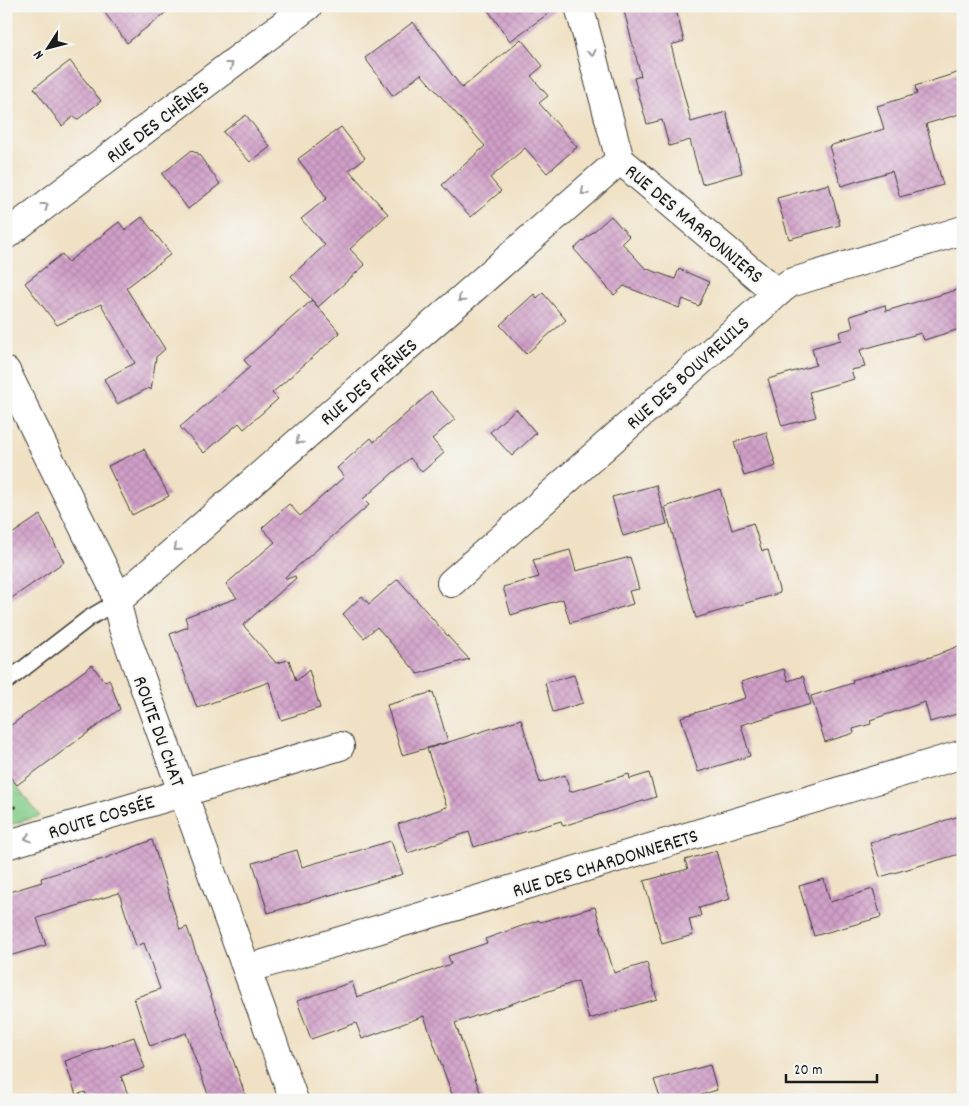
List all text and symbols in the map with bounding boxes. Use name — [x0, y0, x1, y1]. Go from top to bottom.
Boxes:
north arrow — [22, 22, 72, 72]
text: N — [29, 46, 49, 63]
one-way arrow — [586, 49, 596, 57]
one-way arrow — [224, 63, 233, 71]
street label: RUE DES CHÊNES — [101, 75, 216, 172]
street label: RUE DES MARRONNIERS — [618, 159, 768, 292]
one-way arrow — [580, 187, 589, 196]
one-way arrow — [39, 203, 48, 211]
one-way arrow — [458, 294, 467, 303]
street label: RUE DES BOUVREUILS — [621, 311, 757, 437]
street label: RUE DES FRÊNES — [315, 333, 425, 434]
one-way arrow — [296, 435, 305, 444]
one-way arrow — [174, 542, 183, 551]
street label: ROUTE DU CHAT — [124, 673, 190, 791]
street label: ROUTE COSSÉE — [45, 789, 158, 848]
street label: RUE DES CHARDONNERETS — [510, 823, 702, 906]
one-way arrow — [25, 833, 33, 843]
scale bar — [786, 1051, 878, 1083]
text: 20 m — [794, 1060, 822, 1082]

